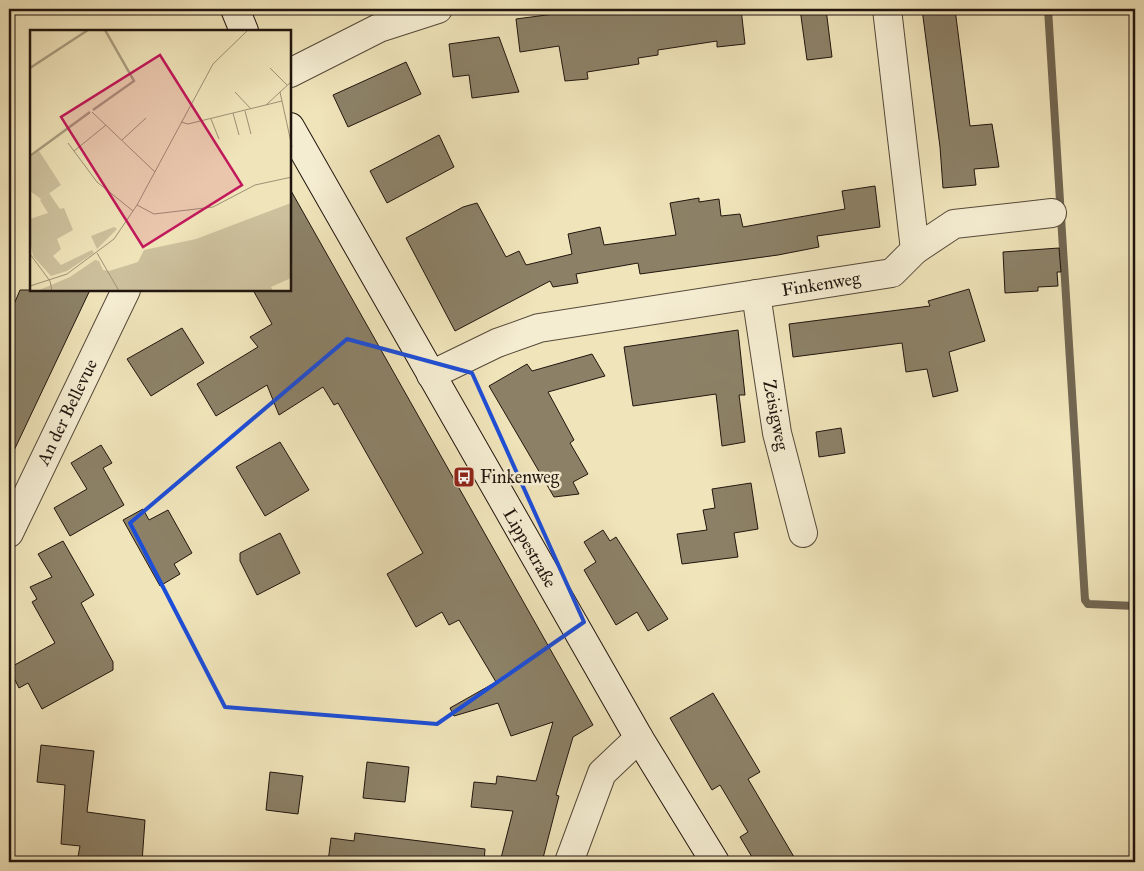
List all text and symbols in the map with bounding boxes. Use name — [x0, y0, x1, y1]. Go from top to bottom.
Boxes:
inset map — [30, 30, 291, 291]
street label: Finkenweg — [780, 267, 863, 302]
street label: An der Bellevue — [31, 355, 102, 469]
street label: Zeisigweg — [757, 378, 794, 453]
bus stop icon: Finkenweg — [452, 465, 476, 489]
place label: Finkenweg — [480, 466, 560, 489]
street label: Lippestraße — [499, 504, 561, 592]

